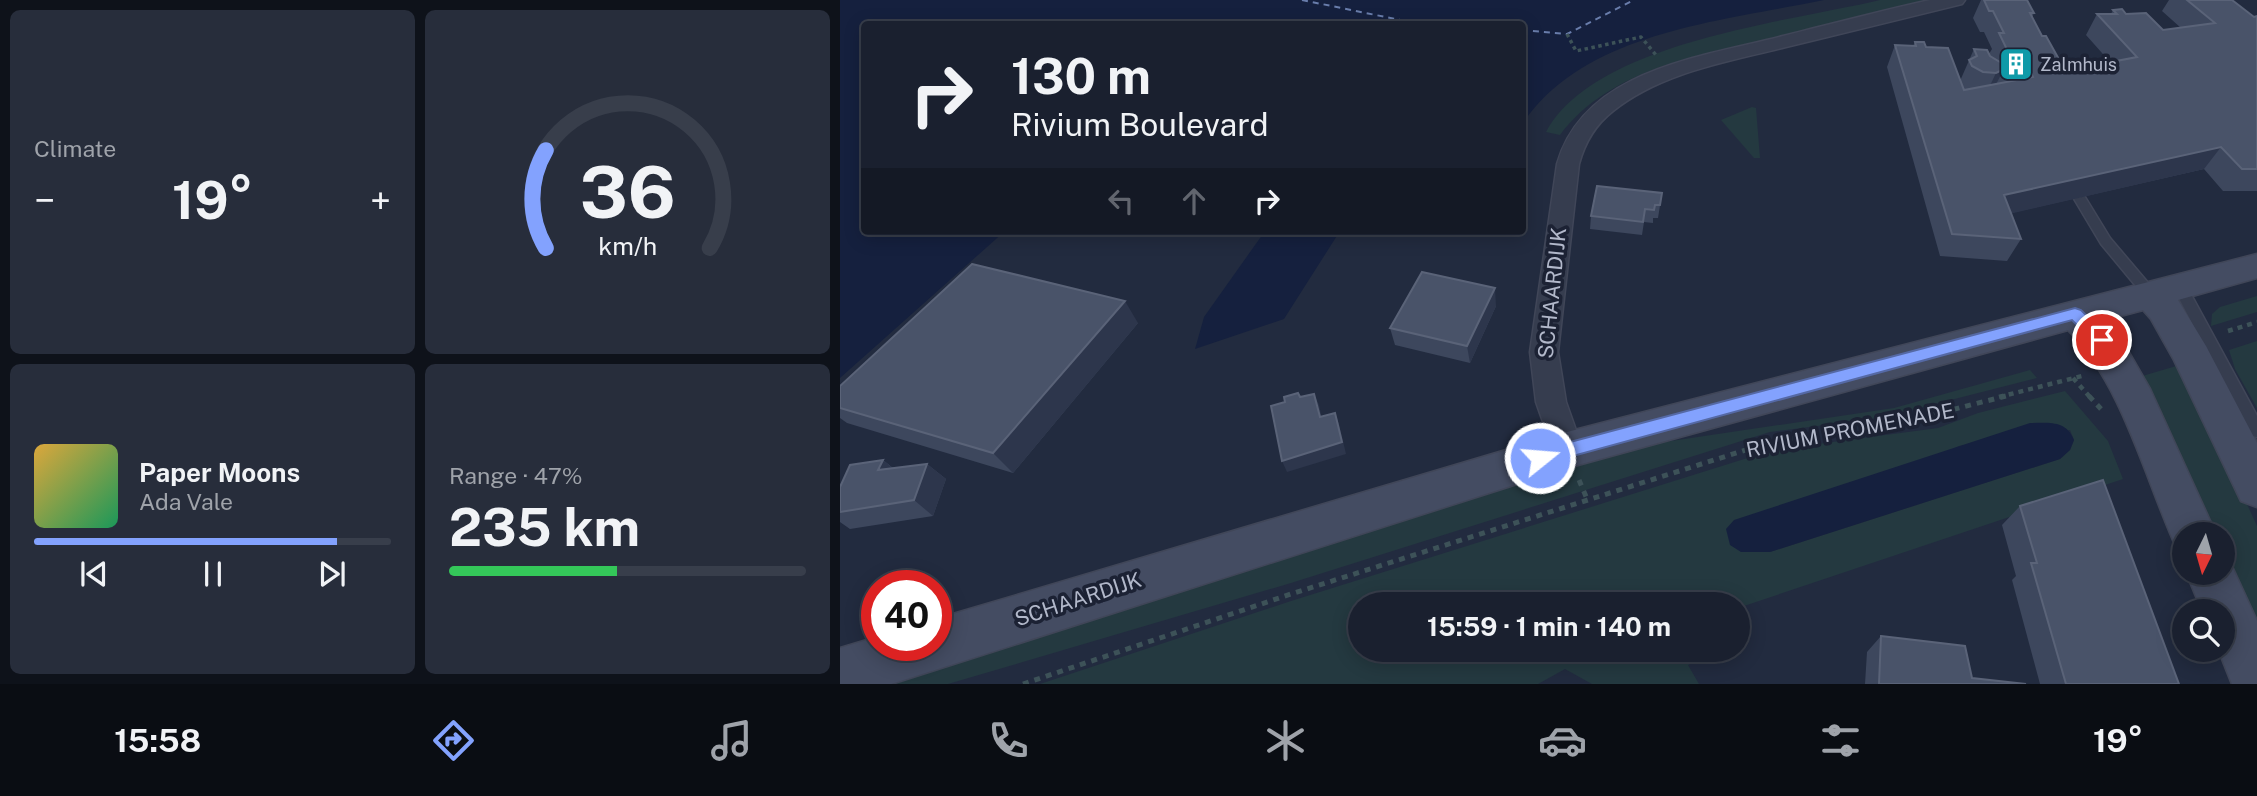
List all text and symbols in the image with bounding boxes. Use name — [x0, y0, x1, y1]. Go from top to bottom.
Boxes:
building icon: Zalmhuis — [1997, 45, 2035, 83]
text: 130 m — [1011, 47, 1151, 105]
icon: right — [896, 49, 987, 140]
place label: Zalmhuis — [2040, 54, 2117, 75]
text: Rivium Boulevard — [1011, 106, 1269, 143]
text: Climate — [34, 135, 116, 162]
text: 36 — [579, 149, 676, 234]
text: 19° — [172, 170, 253, 231]
text: − — [34, 178, 55, 223]
text: + — [370, 178, 391, 223]
icon: left — [1102, 182, 1140, 220]
icon: ahead — [1175, 182, 1213, 220]
icon: right — [1248, 182, 1286, 220]
street label: SCHAARDIJK — [1533, 226, 1571, 360]
text: km/h — [598, 231, 657, 261]
pin — [2072, 310, 2132, 370]
icon: arrive — [2083, 321, 2121, 359]
street label: RIVIUM PROMENADE — [1744, 398, 1956, 462]
position arrow — [1503, 421, 1577, 495]
text: Paper Moons — [139, 457, 300, 488]
text: Range · 47% — [449, 462, 583, 489]
text: Ada Vale — [139, 488, 233, 515]
text: 235 km — [449, 497, 640, 558]
north arrow — [2172, 522, 2235, 584]
map controls — [2172, 522, 2235, 662]
icon: previous — [75, 555, 113, 593]
icon: pause — [194, 555, 232, 593]
icon: next — [313, 555, 351, 593]
street label: SCHAARDIJK — [1012, 567, 1144, 631]
speed limit sign: 40 — [861, 570, 952, 661]
button: search — [2172, 599, 2235, 662]
text: 15:59 · 1 min · 140 m — [1427, 611, 1671, 642]
icon: directions — [429, 716, 478, 765]
icon: music — [707, 716, 756, 765]
icon: phone — [984, 716, 1033, 765]
icon: climate — [1261, 716, 1310, 765]
icon: car — [1538, 716, 1587, 765]
icon: filters — [1816, 716, 1865, 765]
text: 15:58 — [114, 722, 201, 759]
text: 19° — [2093, 722, 2143, 759]

